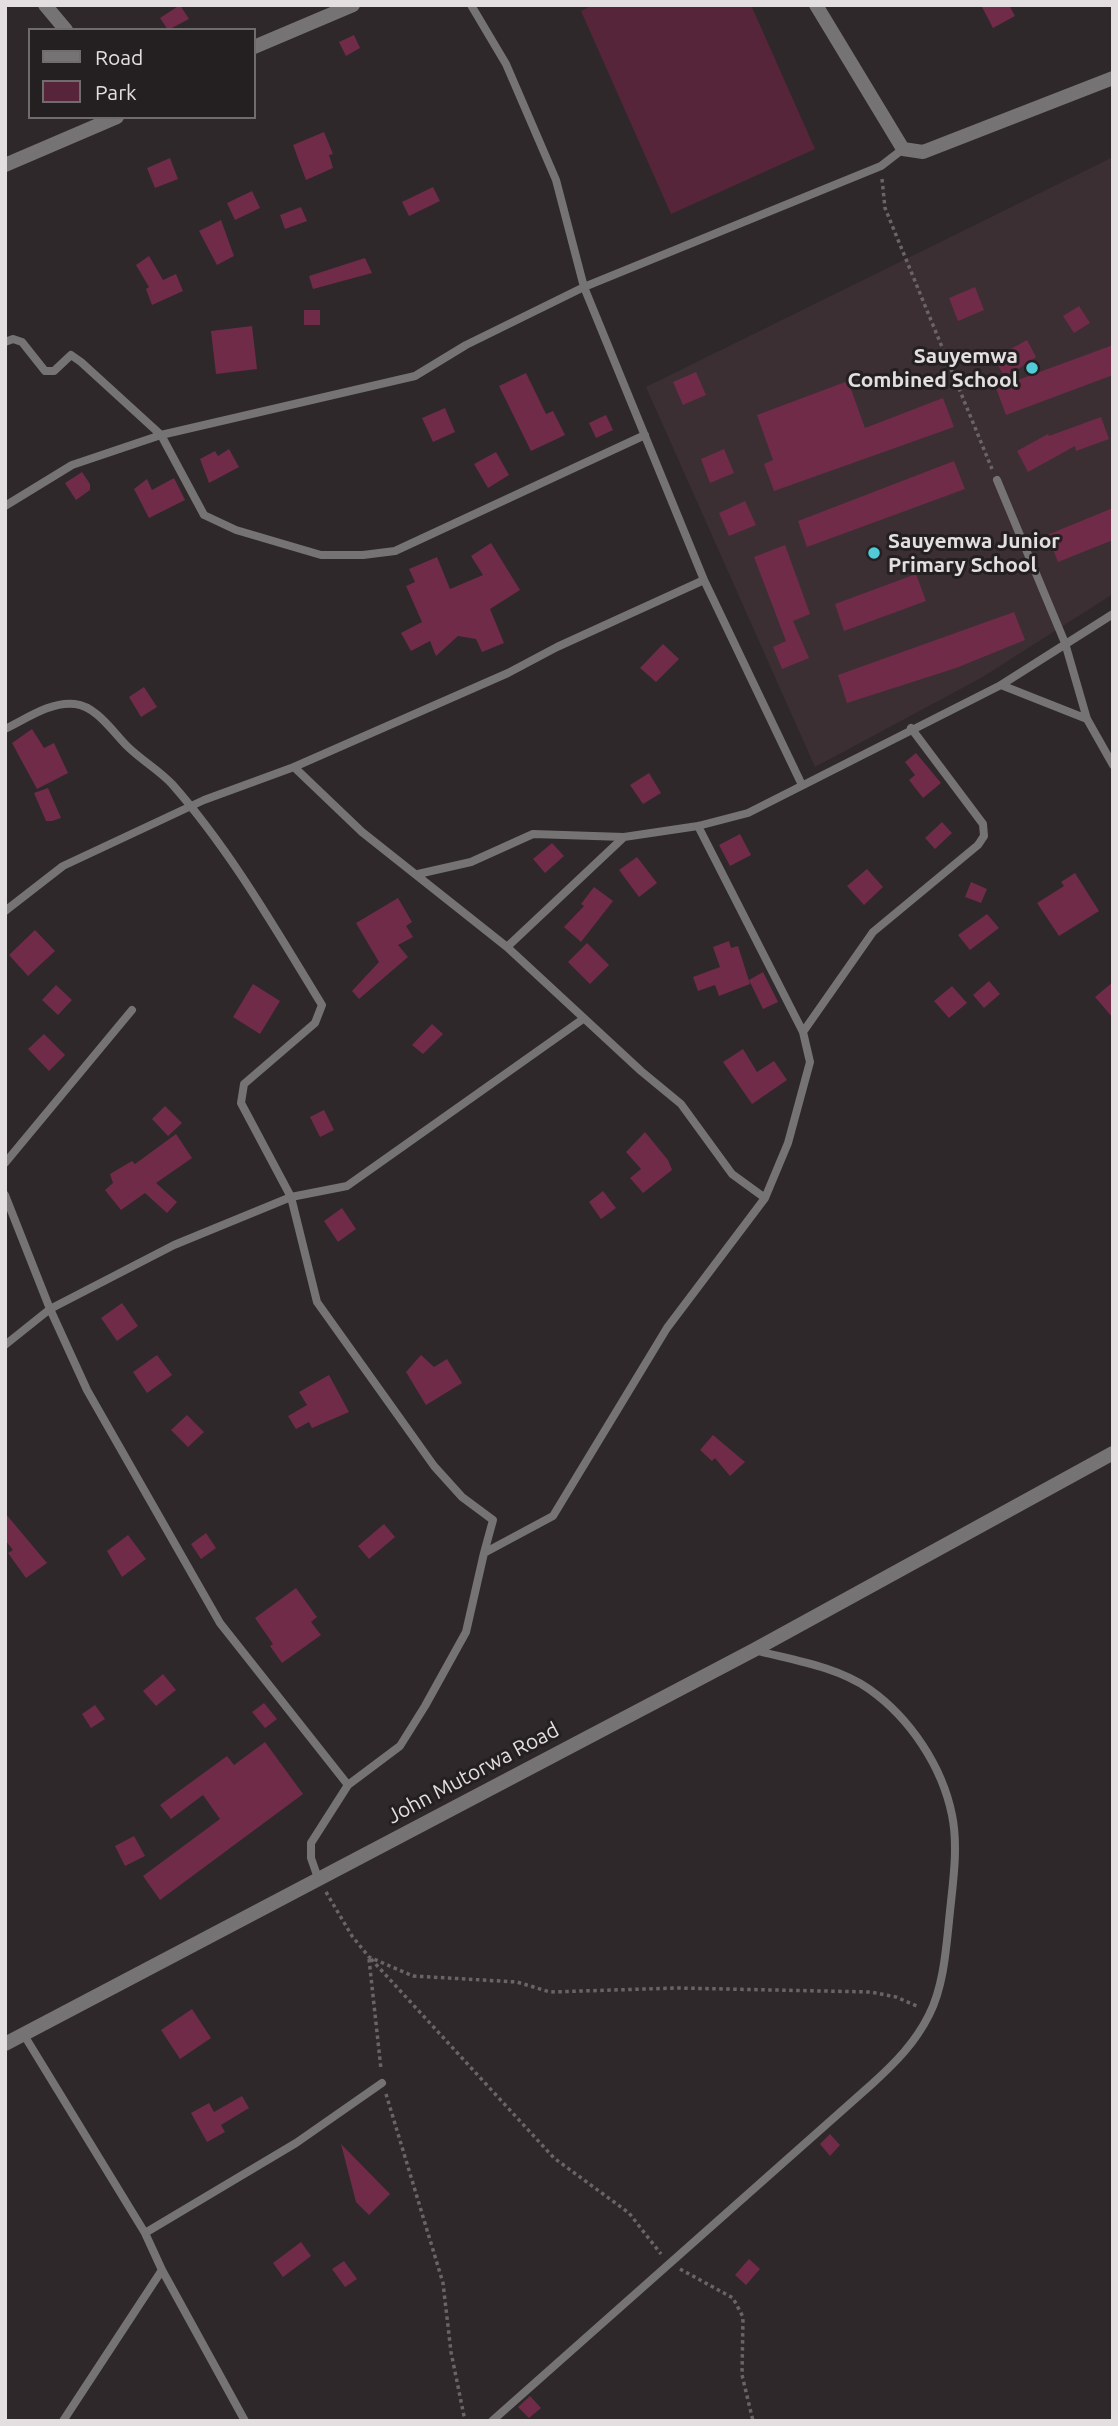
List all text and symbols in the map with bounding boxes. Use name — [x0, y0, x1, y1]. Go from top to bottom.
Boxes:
legend — [28, 28, 256, 119]
text: Road — [95, 45, 143, 69]
text: Park — [95, 80, 137, 104]
place label: Sauyemwa Combined School — [848, 343, 1018, 393]
marker: Sauyemwa Combined School — [1024, 360, 1040, 376]
place label: Sauyemwa Junior Primary School — [888, 528, 1060, 578]
marker: Sauyemwa Junior Primary School — [866, 545, 882, 561]
street label: John Mutorwa Road — [383, 1717, 563, 1829]

